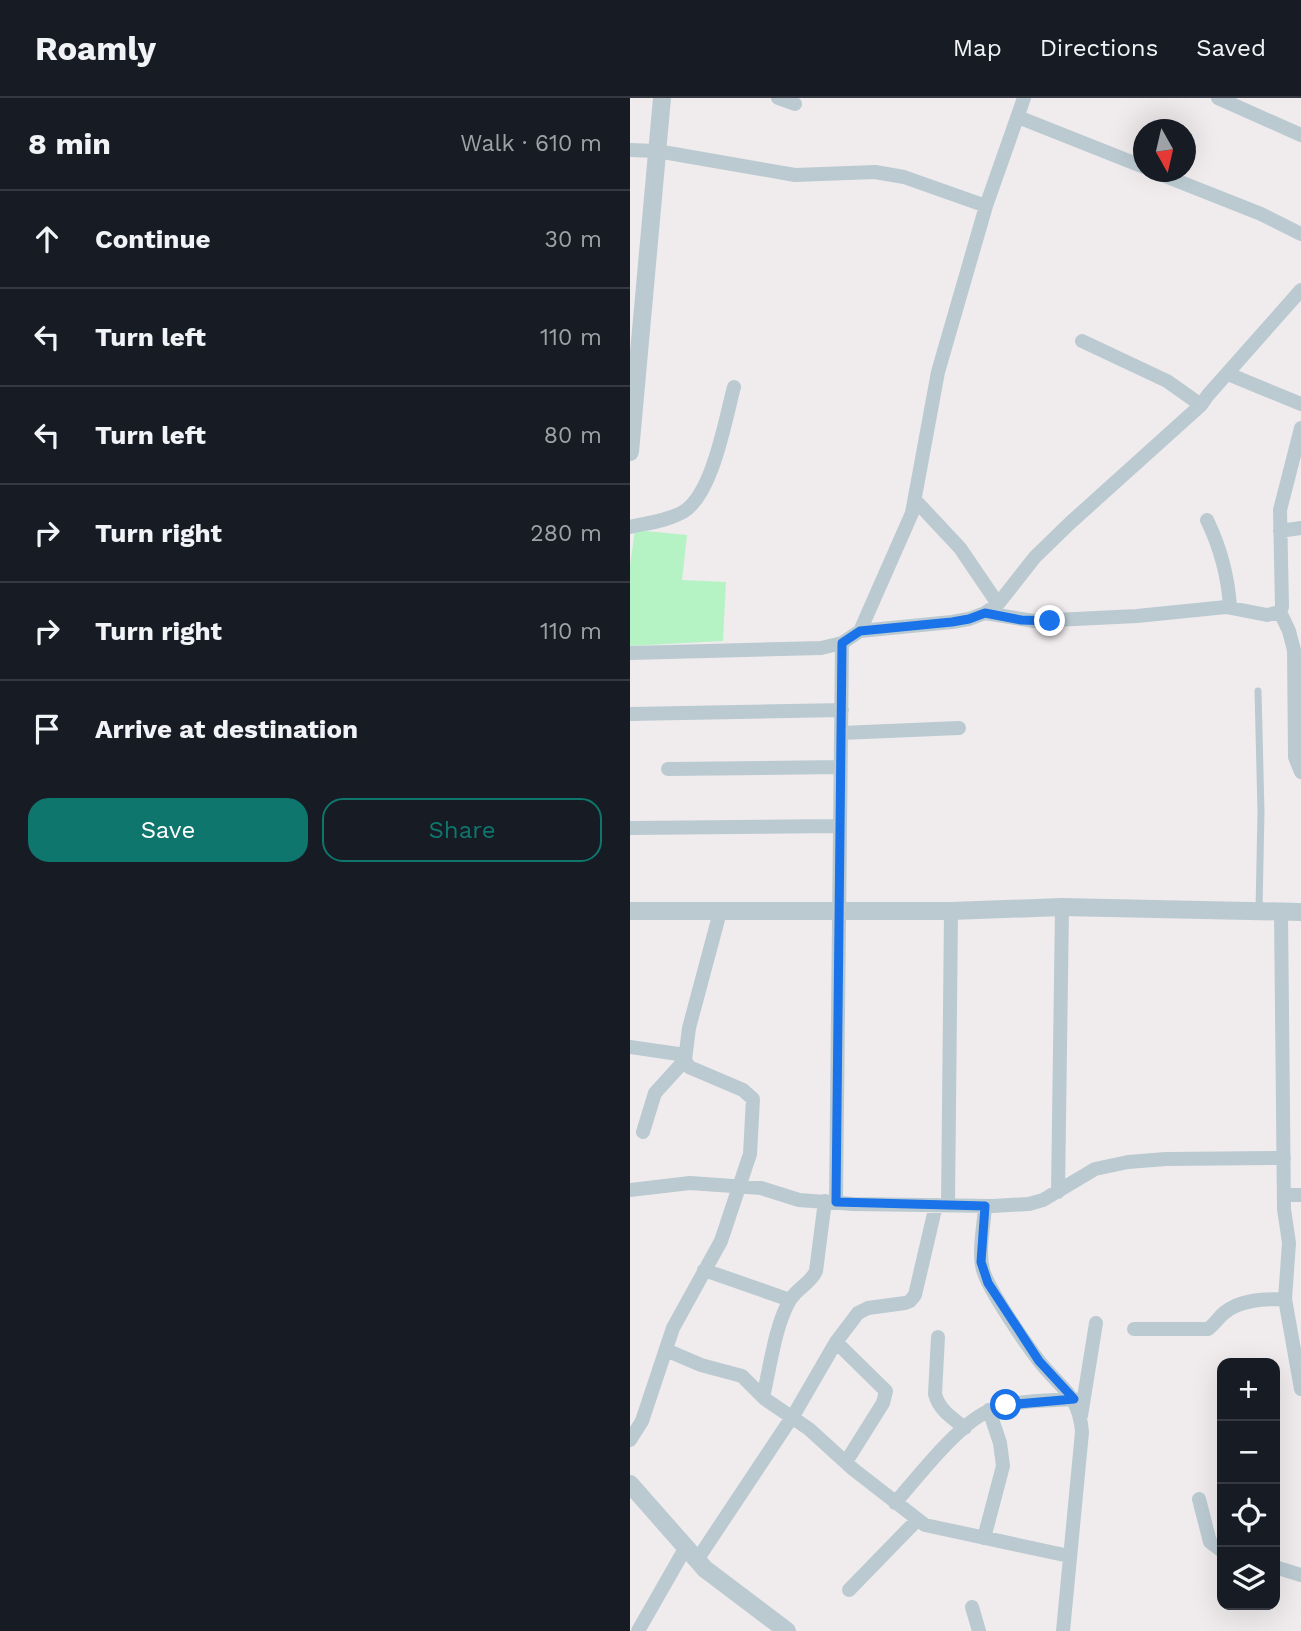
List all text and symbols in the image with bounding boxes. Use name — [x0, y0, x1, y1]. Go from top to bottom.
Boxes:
text: Roamly — [35, 29, 156, 68]
text: Map — [953, 34, 1002, 62]
text: Directions — [1040, 34, 1158, 62]
text: Saved — [1196, 34, 1266, 62]
north arrow — [1133, 119, 1196, 182]
text: 8 min — [28, 126, 111, 161]
text: Walk · 610 m — [460, 130, 602, 157]
icon: ahead — [28, 220, 66, 258]
text: Continue — [95, 224, 211, 254]
text: 30 m — [545, 226, 602, 253]
icon: left — [28, 318, 66, 356]
text: Turn left — [95, 322, 206, 352]
text: 110 m — [540, 324, 602, 351]
icon: left — [28, 416, 66, 454]
text: Turn left — [95, 420, 206, 450]
text: 80 m — [544, 422, 602, 449]
icon: right — [28, 514, 66, 552]
text: Turn right — [95, 518, 222, 548]
text: 280 m — [530, 520, 602, 547]
route end — [1034, 605, 1065, 636]
icon: right — [28, 612, 66, 650]
text: Turn right — [95, 616, 222, 646]
text: 110 m — [540, 618, 602, 645]
icon: arrive — [28, 710, 66, 748]
text: Arrive at destination — [95, 714, 358, 744]
button: Save — [28, 798, 308, 862]
button: Share — [322, 798, 602, 862]
map controls — [1217, 1358, 1280, 1610]
button: + — [1217, 1358, 1280, 1421]
route start — [990, 1389, 1021, 1420]
button: − — [1217, 1421, 1280, 1484]
button: locate — [1217, 1484, 1280, 1547]
button: layers — [1217, 1547, 1280, 1610]

